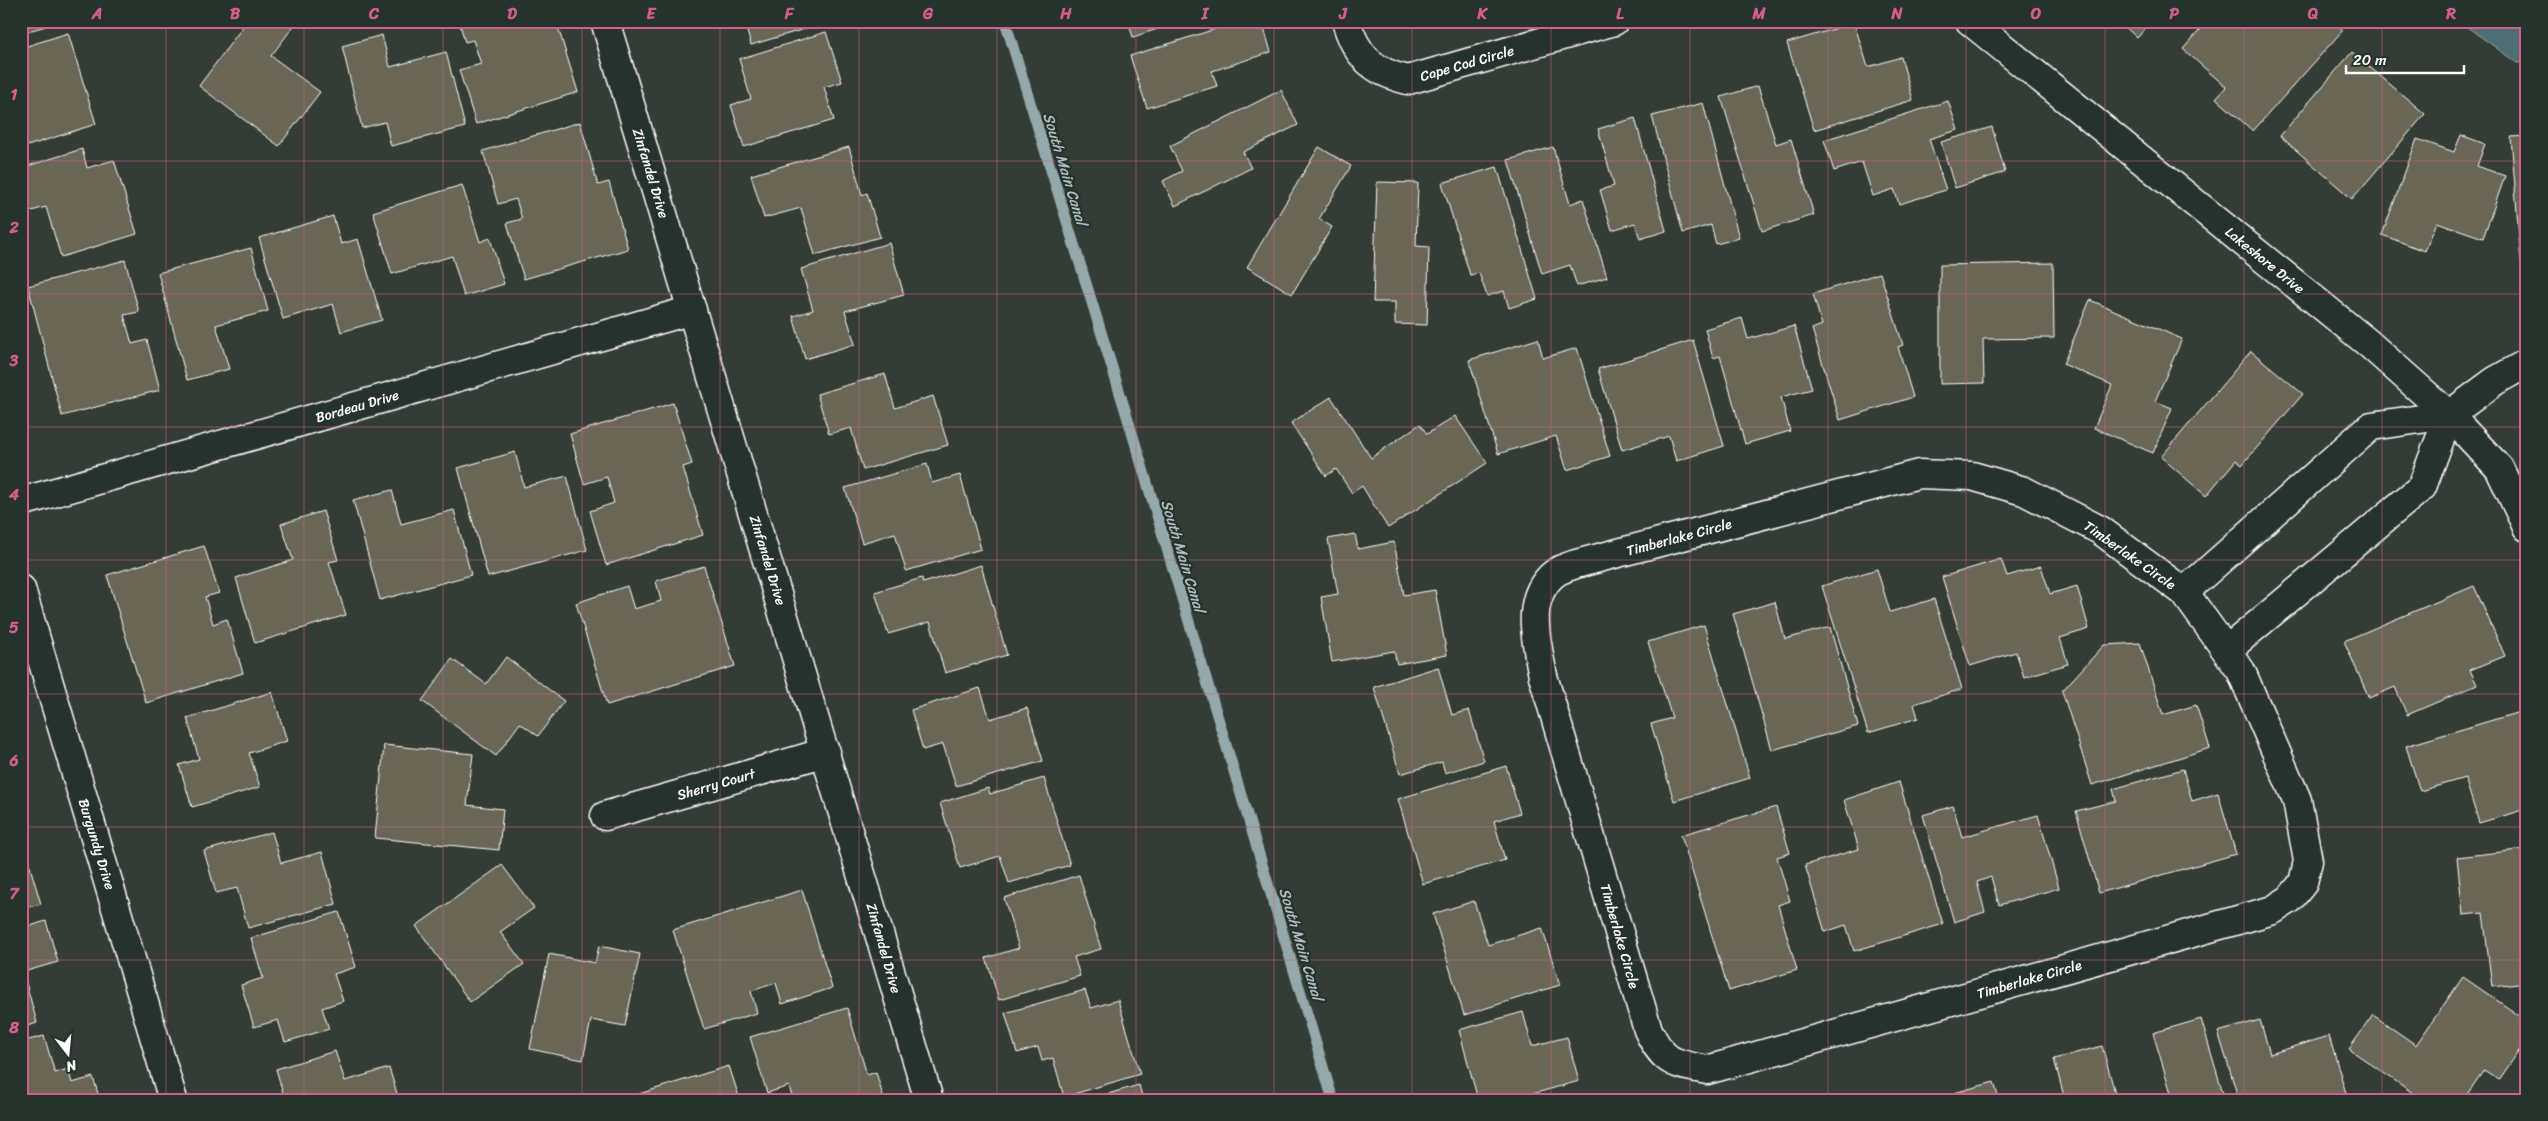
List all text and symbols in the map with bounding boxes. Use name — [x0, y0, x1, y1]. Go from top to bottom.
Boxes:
text: A — [91, 0, 102, 28]
text: B — [230, 0, 241, 28]
text: C — [368, 0, 380, 28]
text: D — [507, 0, 517, 28]
text: E — [647, 0, 657, 28]
text: F — [784, 0, 795, 28]
text: G — [922, 0, 934, 28]
text: H — [1059, 0, 1072, 28]
text: I — [1201, 0, 1210, 28]
text: J — [1338, 0, 1348, 28]
text: K — [1476, 0, 1488, 28]
text: L — [1616, 0, 1624, 28]
text: M — [1751, 0, 1766, 28]
text: N — [1890, 0, 1903, 28]
text: O — [2030, 0, 2042, 28]
text: P — [2169, 0, 2179, 28]
text: Q — [2307, 0, 2319, 28]
text: R — [2445, 0, 2456, 28]
street label: Cape Cod Circle — [1417, 38, 1517, 89]
scale bar — [2346, 42, 2463, 74]
text: 20 m — [2353, 47, 2387, 73]
text: 1 — [11, 80, 18, 109]
water label: South Main Canal — [1036, 110, 1096, 232]
street label: Zinfandel Drive — [625, 125, 676, 221]
text: 2 — [8, 213, 19, 242]
street label: Lakeshore Drive — [2219, 220, 2310, 301]
text: 3 — [9, 346, 19, 375]
street label: Bordeau Drive — [313, 383, 402, 430]
text: 4 — [8, 480, 19, 509]
water label: South Main Canal — [1154, 497, 1214, 619]
street label: Timberlake Circle — [1624, 511, 1735, 564]
street label: Zinfandel Drive — [742, 512, 793, 608]
street label: Timberlake Circle — [2078, 514, 2181, 597]
text: 5 — [9, 613, 19, 642]
text: 6 — [8, 746, 19, 775]
street label: Sherry Court — [674, 761, 760, 808]
street label: Burgundy Drive — [71, 795, 122, 893]
text: 7 — [9, 879, 20, 908]
street label: Timberlake Circle — [1593, 881, 1647, 992]
water label: South Main Canal — [1272, 885, 1332, 1007]
street label: Zinfandel Drive — [859, 900, 908, 996]
street label: Timberlake Circle — [1974, 952, 2085, 1006]
text: 8 — [8, 1013, 19, 1042]
north arrow — [42, 1028, 92, 1078]
text: N — [63, 1052, 81, 1079]

